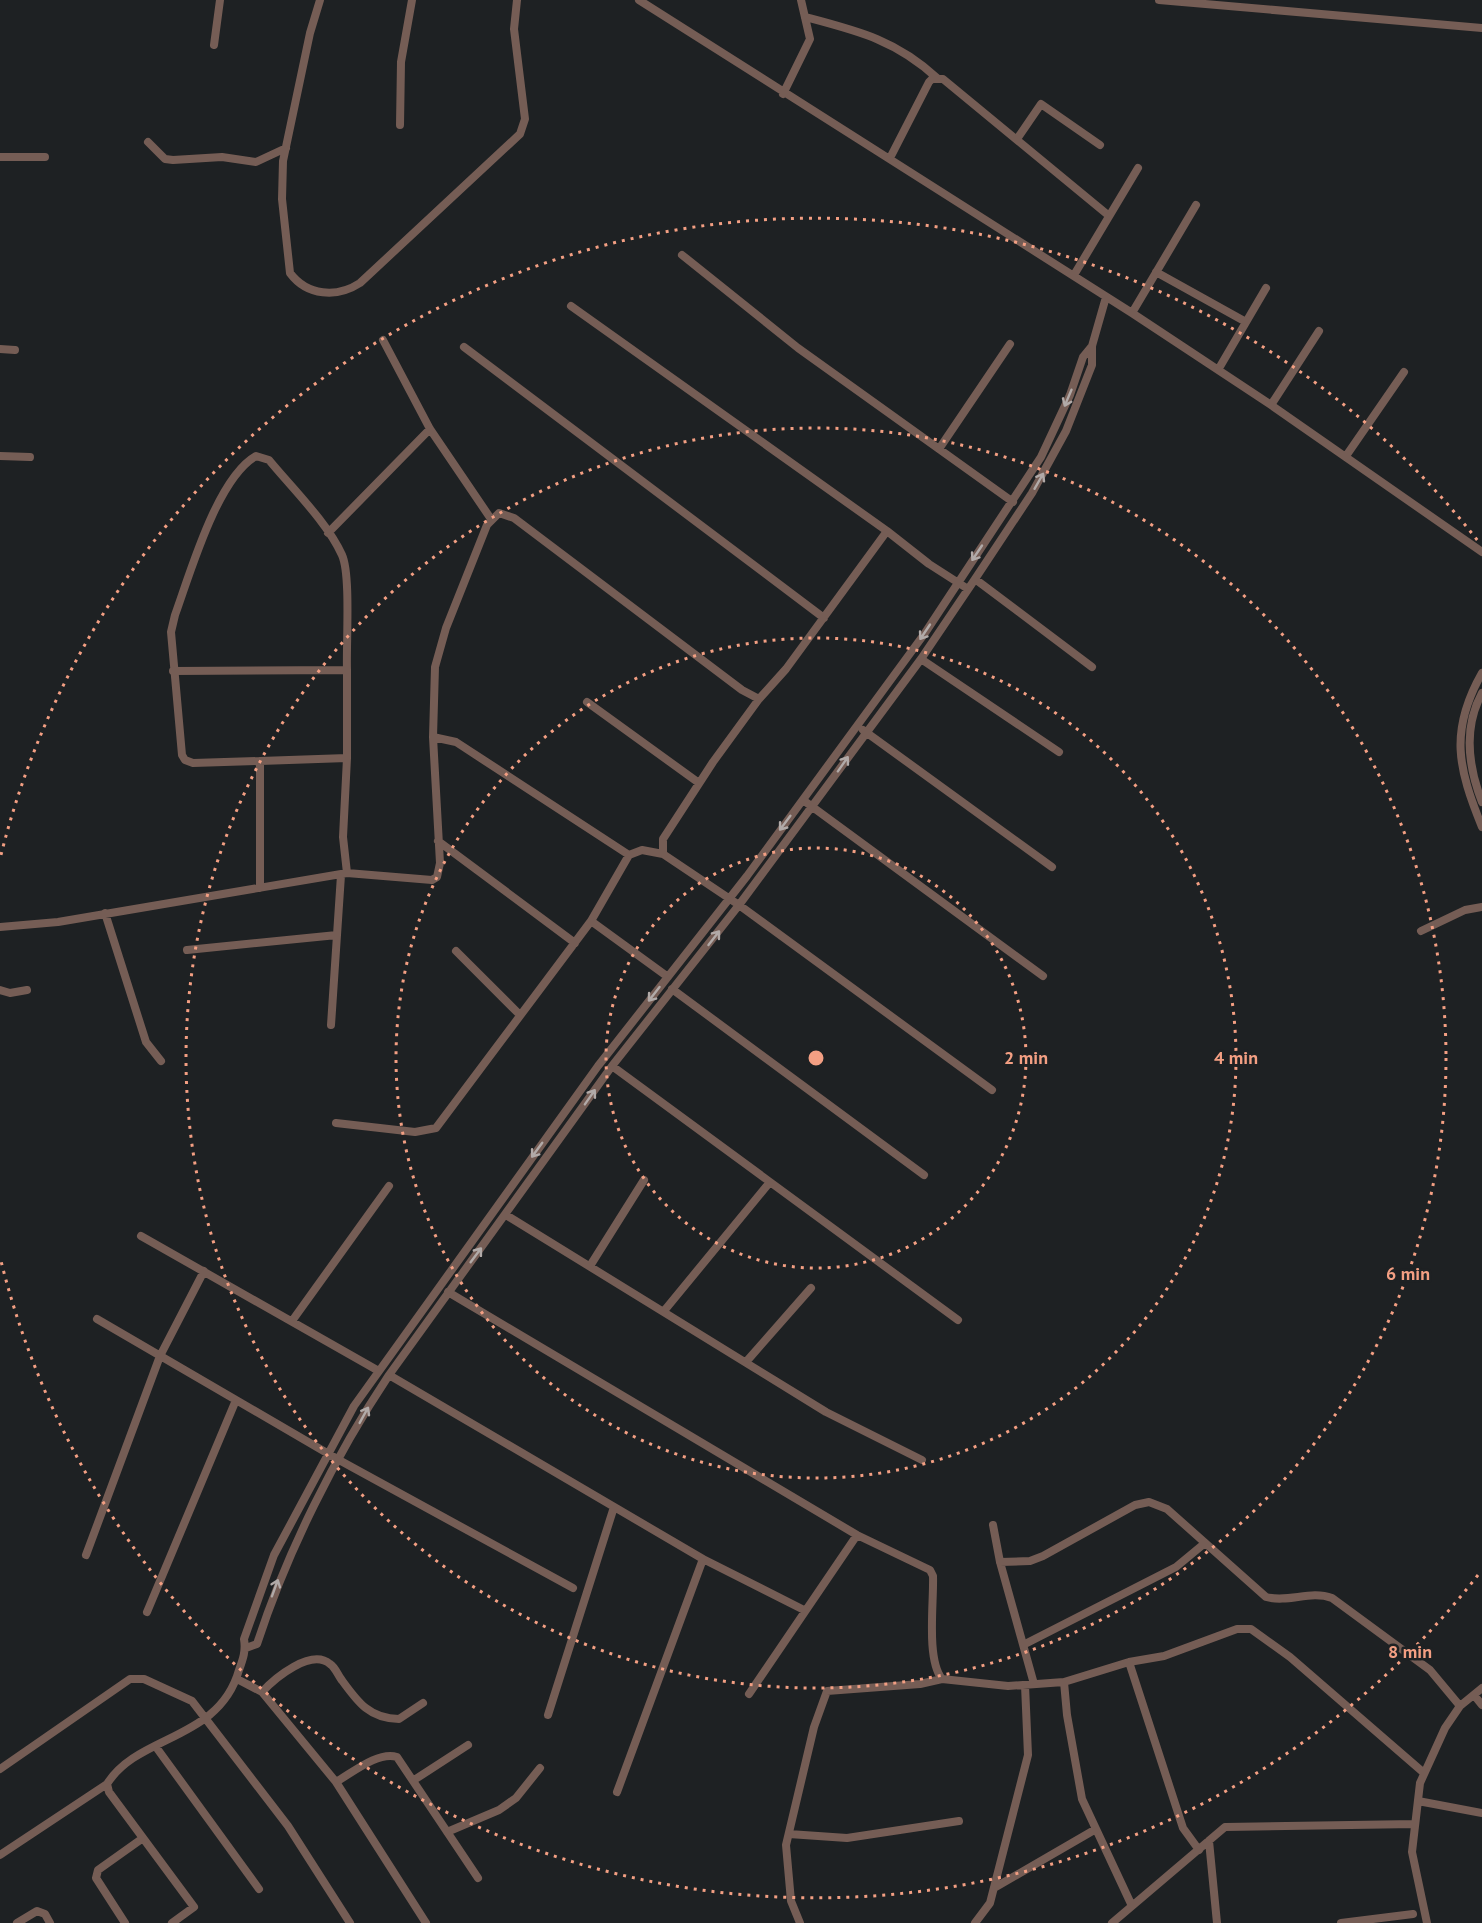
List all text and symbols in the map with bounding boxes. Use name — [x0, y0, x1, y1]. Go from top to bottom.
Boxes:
one-way arrow — [1062, 388, 1073, 407]
one-way arrow — [1033, 473, 1045, 490]
one-way arrow — [971, 545, 983, 561]
one-way arrow — [919, 623, 931, 640]
one-way arrow — [837, 757, 849, 773]
one-way arrow — [779, 815, 792, 831]
one-way arrow — [707, 930, 720, 946]
one-way arrow — [648, 986, 660, 1002]
text: 2 min — [1004, 1046, 1048, 1069]
text: 4 min — [1214, 1046, 1258, 1069]
centre of rings — [806, 1048, 826, 1068]
one-way arrow — [584, 1090, 596, 1106]
one-way arrow — [531, 1142, 543, 1158]
one-way arrow — [469, 1247, 482, 1263]
text: 6 min — [1386, 1262, 1430, 1285]
one-way arrow — [358, 1407, 370, 1424]
one-way arrow — [271, 1579, 282, 1598]
text: 8 min — [1388, 1640, 1432, 1663]

